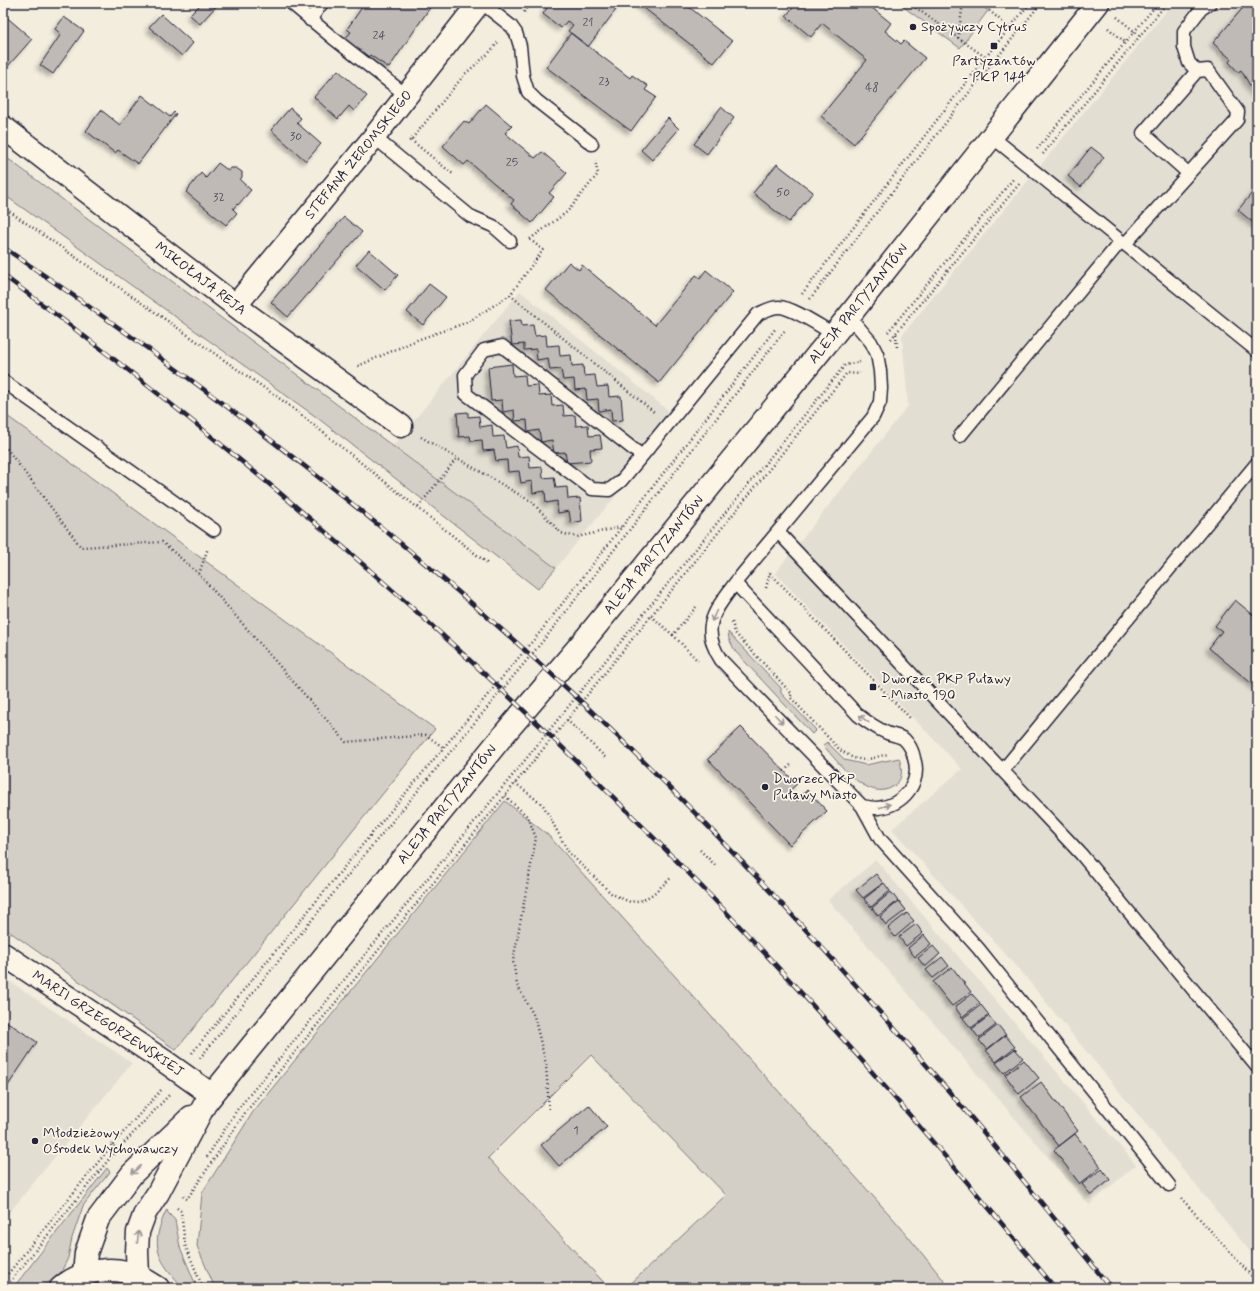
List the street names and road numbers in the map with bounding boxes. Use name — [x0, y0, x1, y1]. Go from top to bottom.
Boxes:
street label: STEFANA ŻEROMSKIEGO — [301, 86, 416, 223]
street label: MIKOŁAJA REJA — [151, 238, 250, 319]
street label: ALEJA PARTYZANTÓW — [805, 240, 912, 367]
street label: ALEJA PARTYZANTÓW — [600, 491, 708, 618]
street label: ALEJA PARTYZANTÓW — [393, 741, 501, 868]
street label: MARII GRZEGORZEWSKIEJ — [28, 967, 187, 1081]

